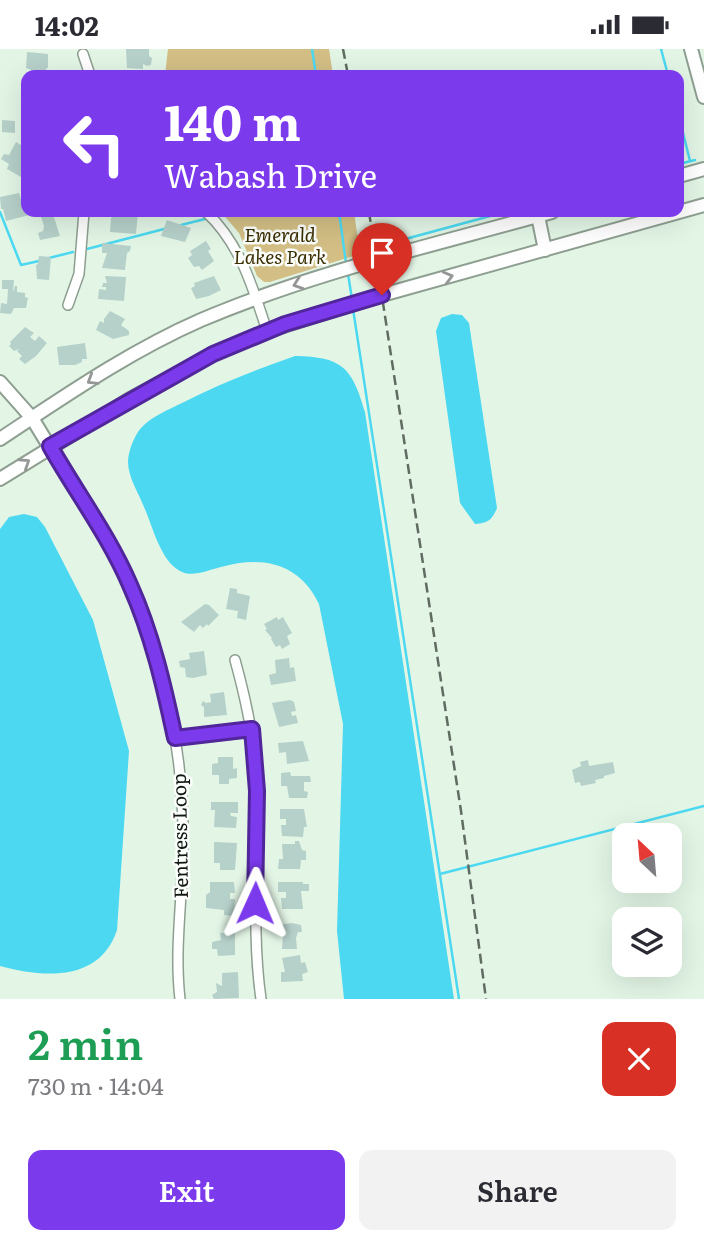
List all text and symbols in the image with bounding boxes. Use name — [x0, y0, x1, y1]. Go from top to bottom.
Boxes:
text: 14:02 — [35, 5, 99, 44]
text: 140 m — [164, 83, 301, 156]
icon: left — [49, 98, 140, 189]
text: Wabash Drive — [164, 150, 377, 198]
park label: Emerald Lakes Park — [234, 220, 327, 270]
pin — [352, 223, 412, 295]
icon: arrive — [363, 234, 401, 272]
one-way arrow — [442, 271, 454, 285]
one-way arrow — [292, 276, 304, 290]
one-way arrow — [87, 371, 100, 384]
one-way arrow — [17, 458, 30, 471]
street label: Fentress Loop — [164, 773, 194, 899]
north arrow — [612, 823, 682, 893]
map controls — [612, 823, 682, 977]
position arrow — [218, 866, 292, 940]
button: layers — [612, 907, 682, 977]
text: 2 min — [28, 1011, 143, 1073]
button: close — [602, 1022, 676, 1096]
text: 730 m · 14:04 — [28, 1068, 164, 1102]
button: Exit — [28, 1150, 345, 1230]
button: Share — [359, 1150, 676, 1230]

